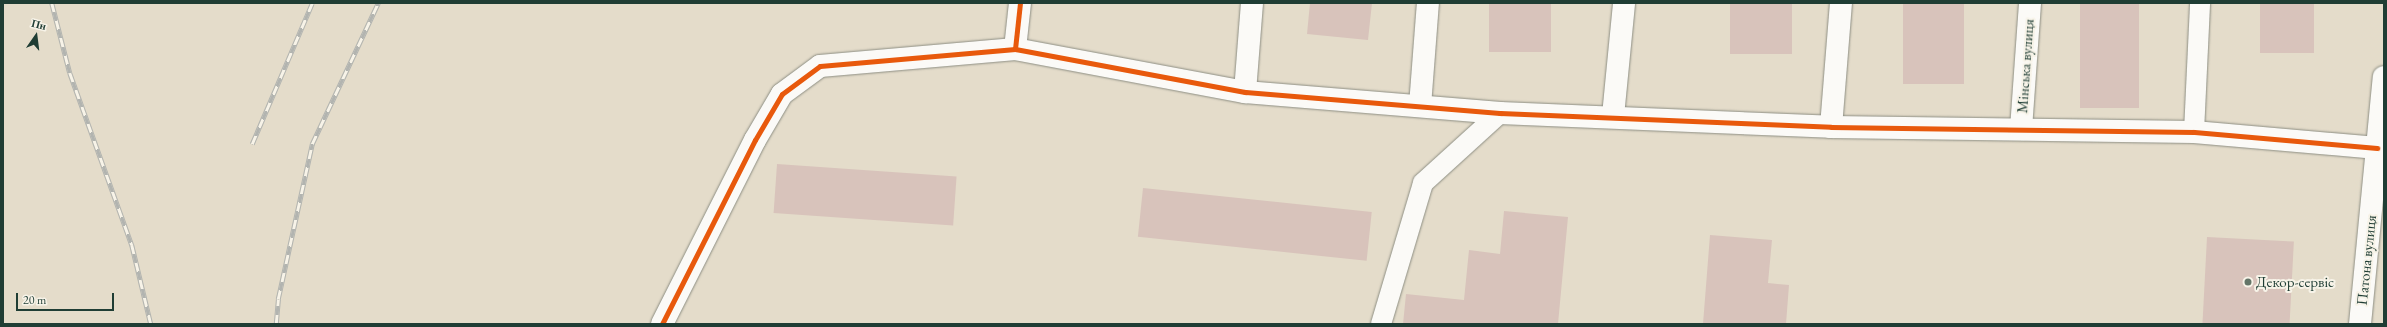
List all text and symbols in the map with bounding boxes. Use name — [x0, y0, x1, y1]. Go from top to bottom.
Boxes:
north arrow — [16, 16, 56, 56]
text: Пн — [30, 16, 48, 33]
street label: Мінська вулиця — [2013, 18, 2037, 114]
street label: Патона вулиця — [2352, 214, 2380, 306]
place label: Декор-сервіс — [2256, 273, 2334, 291]
marker: Декор-сервіс — [2243, 277, 2253, 287]
scale bar — [18, 285, 116, 311]
text: 20 m — [23, 292, 46, 308]

